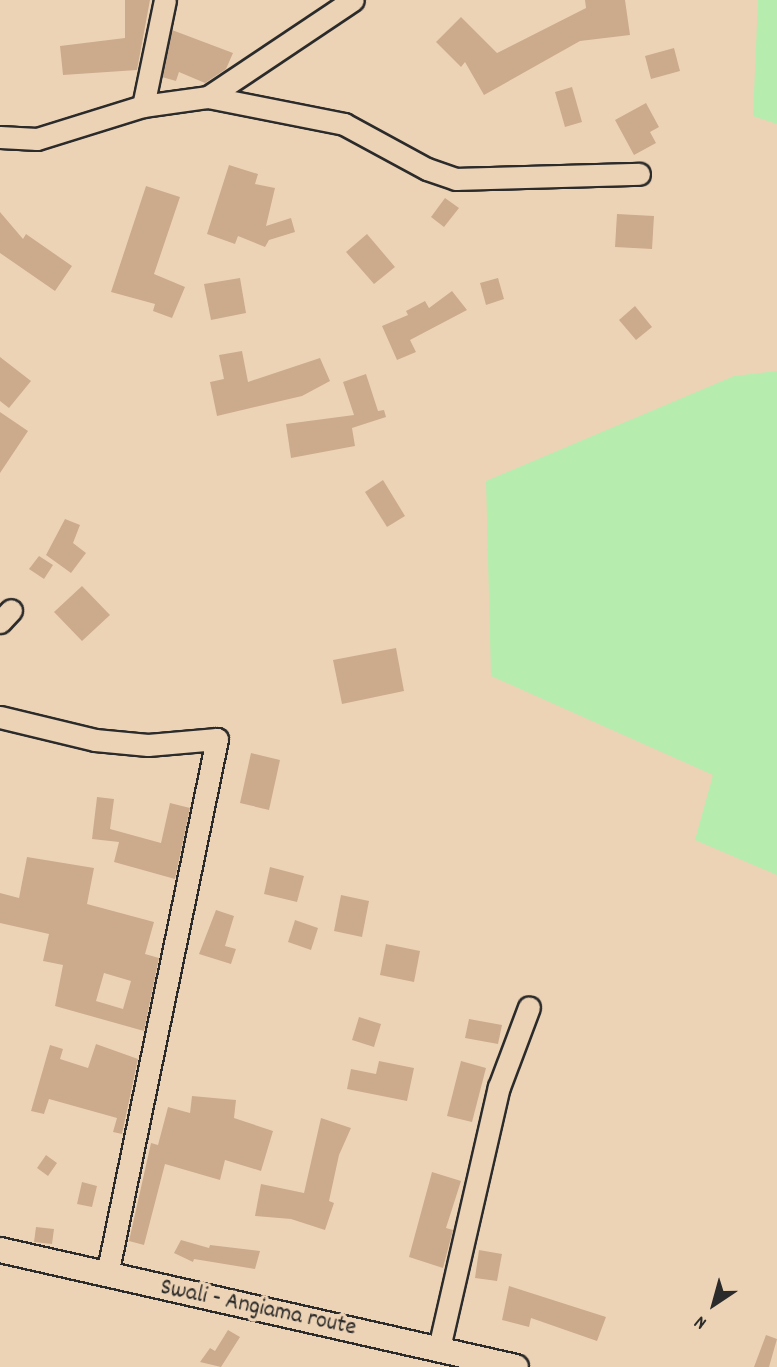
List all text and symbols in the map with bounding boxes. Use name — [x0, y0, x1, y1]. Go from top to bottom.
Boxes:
north arrow — [679, 1269, 749, 1339]
street label: Swali - Angiama route — [157, 1274, 359, 1344]
text: N — [690, 1308, 713, 1335]

